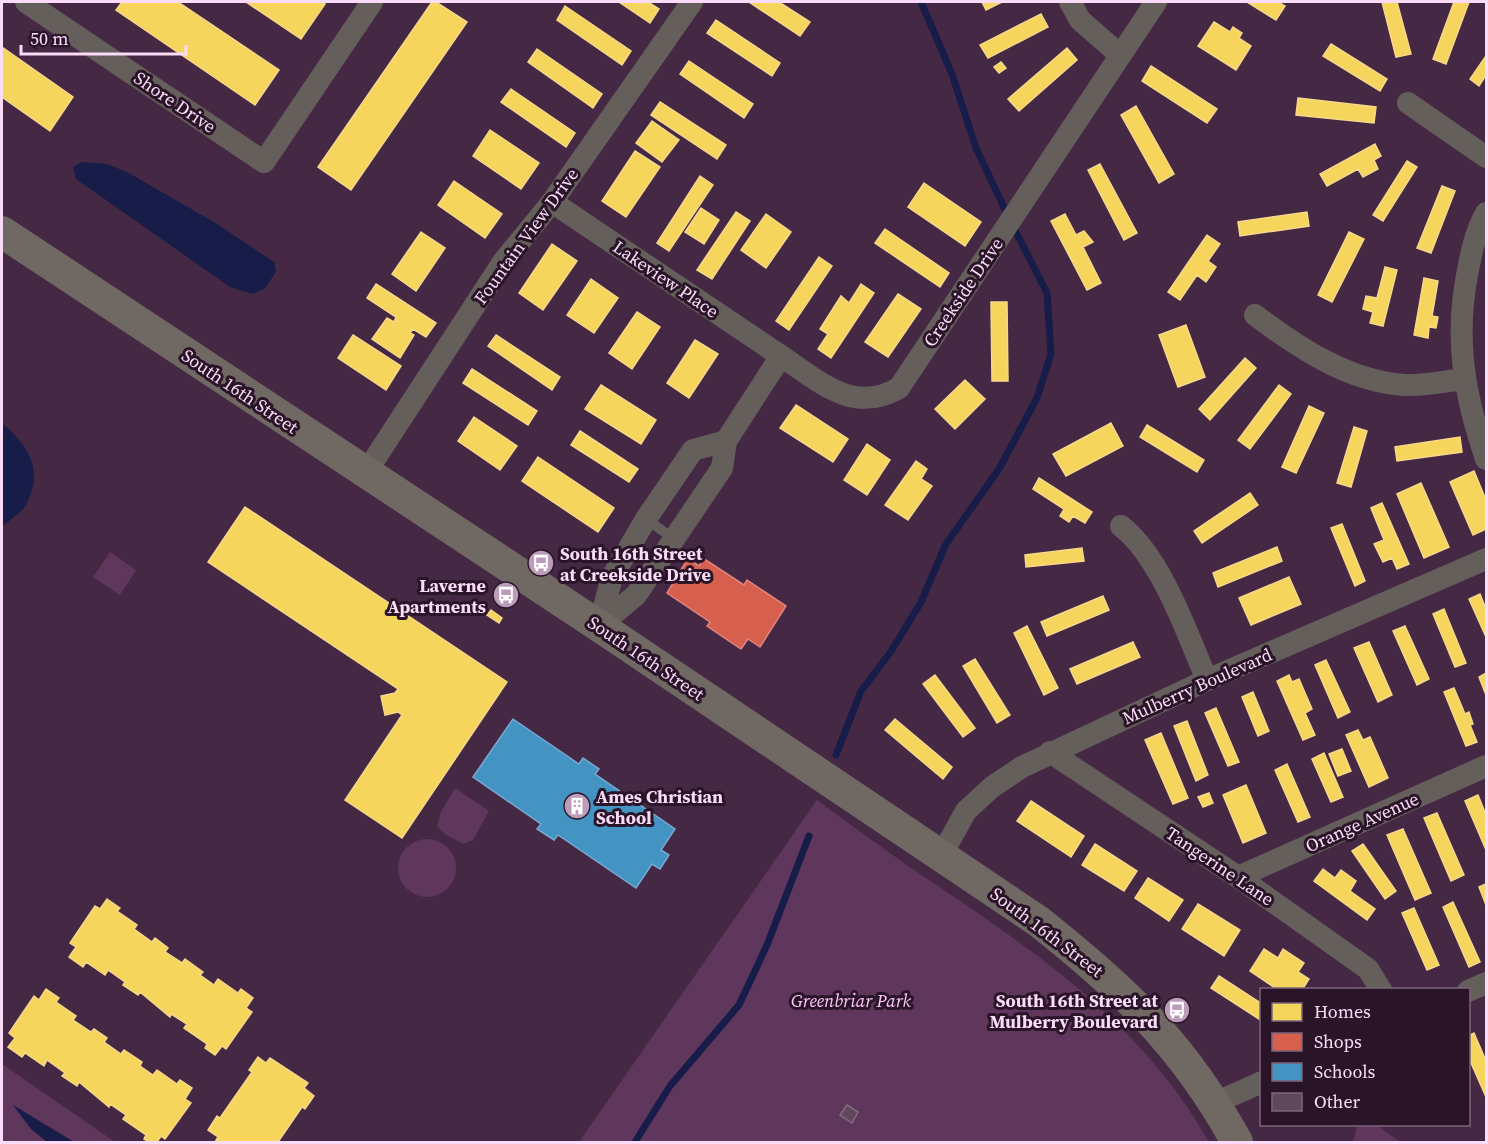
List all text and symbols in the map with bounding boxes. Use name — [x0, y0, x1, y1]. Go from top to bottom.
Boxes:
scale bar — [21, 18, 186, 56]
text: 50 m — [30, 26, 68, 51]
street label: Shore Drive — [129, 65, 221, 139]
street label: Fountain View Drive — [468, 163, 584, 309]
street label: Creekside Drive — [917, 232, 1009, 352]
street label: Lakeview Place — [608, 234, 724, 324]
street label: South 16th Street — [177, 343, 303, 439]
place label: South 16th Street at Creekside Drive — [560, 541, 711, 587]
bus stop icon: South 16th Street at Creekside Drive — [526, 548, 556, 578]
place label: Laverne Apartments — [388, 573, 486, 619]
bus stop icon: Laverne Apartments — [491, 580, 521, 610]
street label: South 16th Street — [583, 610, 709, 706]
street label: Mulberry Boulevard — [1118, 642, 1276, 730]
place label: Ames Christian School — [596, 784, 723, 830]
street label: Orange Avenue — [1301, 786, 1423, 858]
building icon: Ames Christian School — [562, 791, 592, 821]
street label: Tangerine Lane — [1161, 821, 1279, 911]
street label: South 16th Street — [985, 881, 1109, 983]
park label: Greenbriar Park — [791, 988, 912, 1013]
place label: South 16th Street at Mulberry Boulevard — [989, 988, 1159, 1034]
legend — [1260, 988, 1470, 1126]
bus stop icon: South 16th Street at Mulberry Boulevard — [1162, 995, 1192, 1025]
text: Homes — [1314, 999, 1371, 1024]
text: Shops — [1314, 1029, 1362, 1054]
text: Schools — [1314, 1059, 1376, 1084]
text: Other — [1314, 1089, 1361, 1114]

